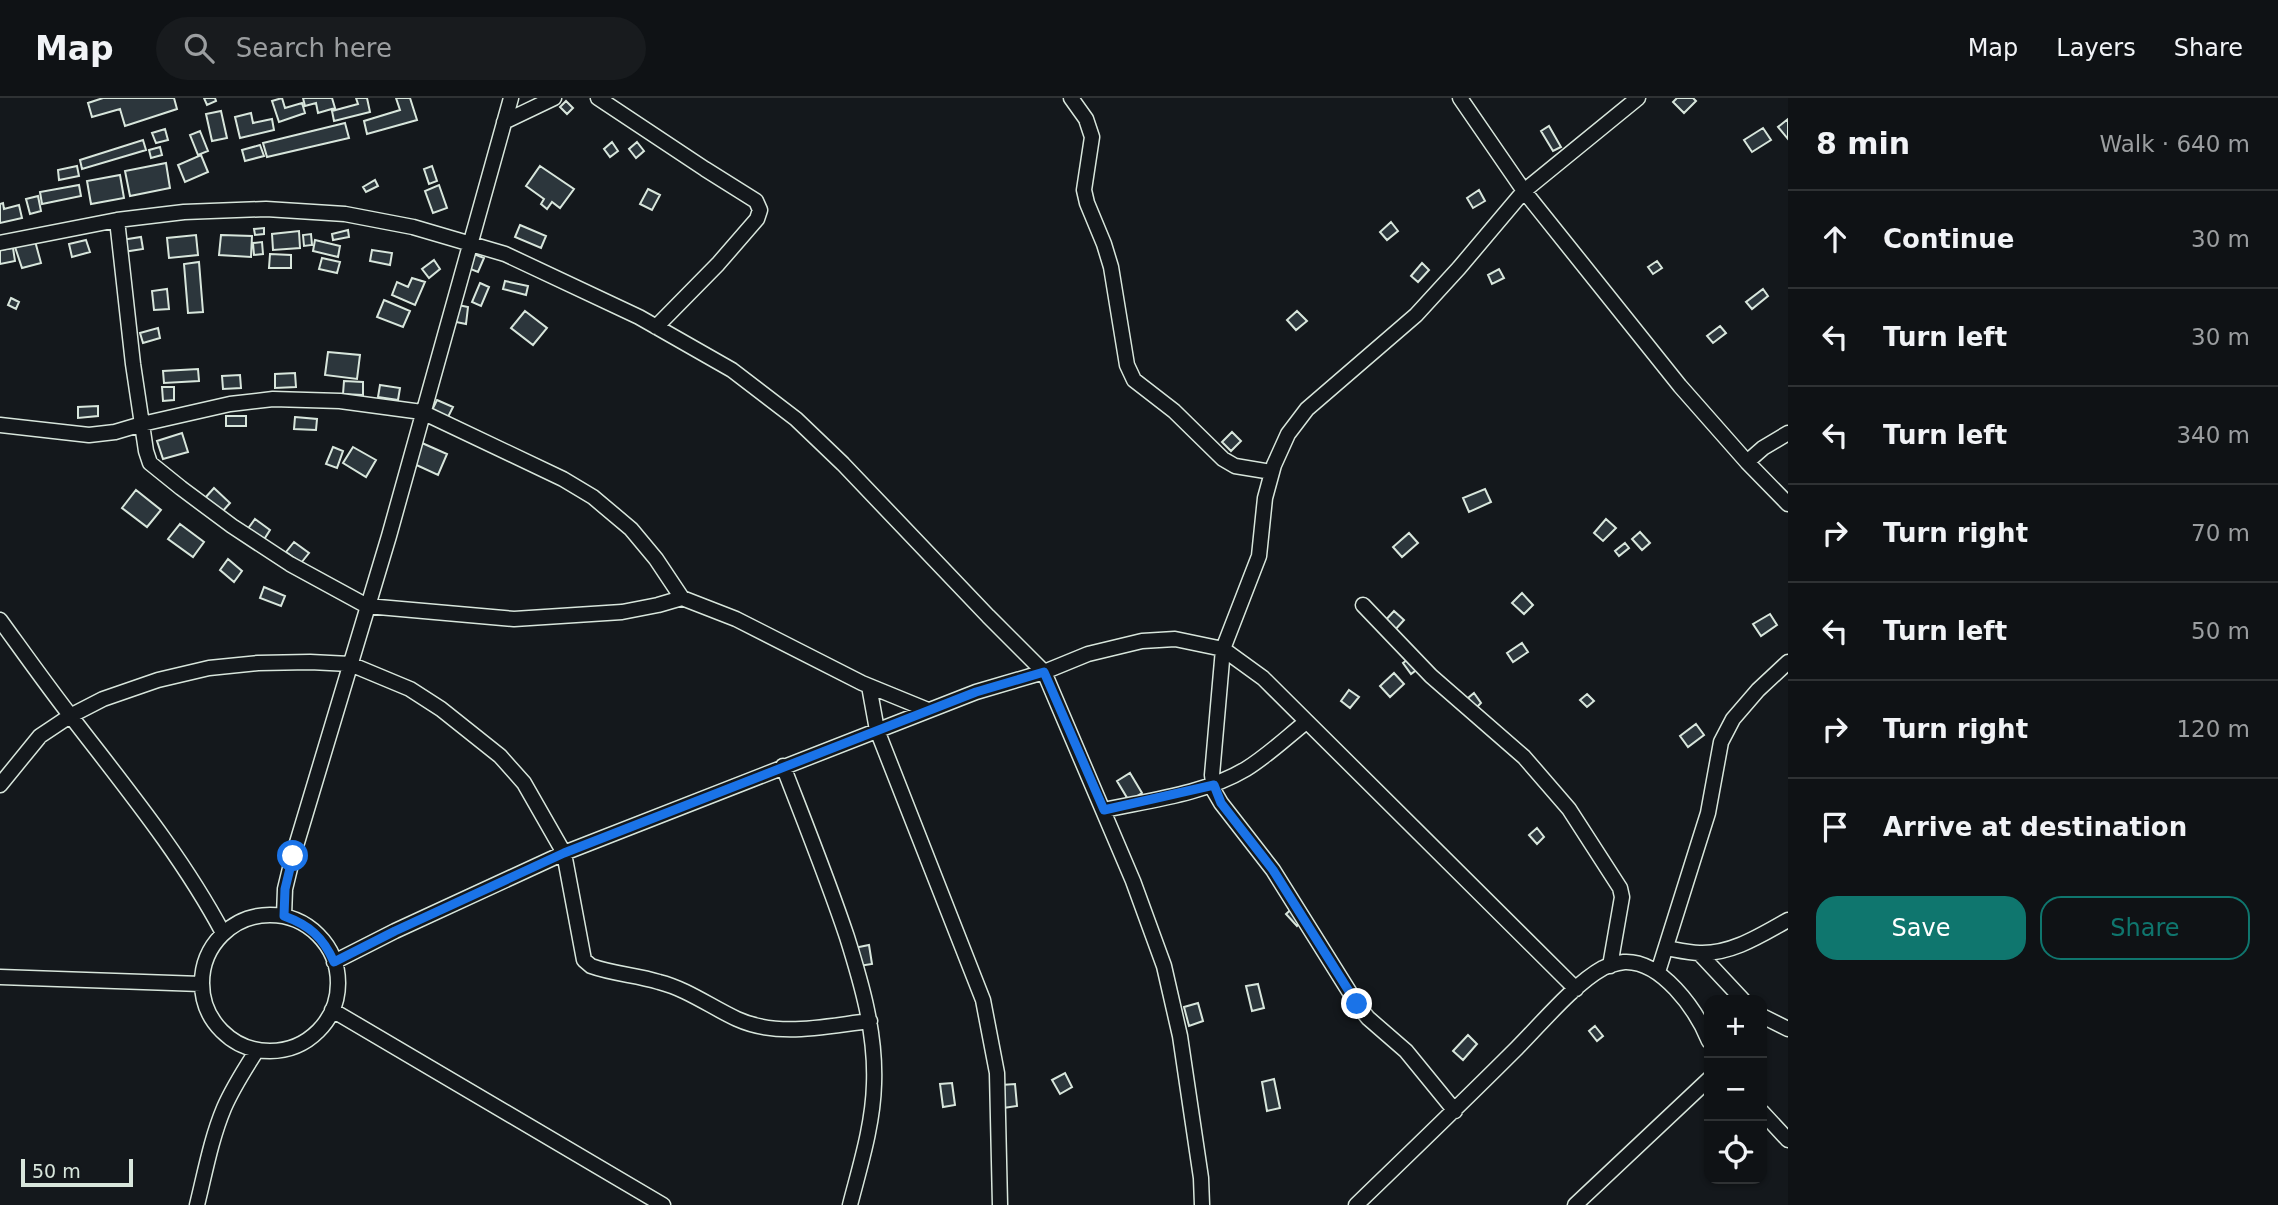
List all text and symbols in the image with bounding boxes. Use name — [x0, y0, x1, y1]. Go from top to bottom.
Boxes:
search box — [156, 17, 646, 80]
text: Map — [35, 29, 114, 68]
icon: search — [180, 29, 218, 67]
text: Search here — [236, 33, 392, 63]
text: Map — [1968, 34, 2018, 62]
text: Layers — [2056, 34, 2136, 62]
text: Share — [2174, 34, 2243, 62]
text: 8 min — [1816, 126, 1910, 161]
text: Walk · 640 m — [2099, 131, 2250, 157]
icon: ahead — [1816, 220, 1854, 258]
text: Continue — [1883, 224, 2014, 254]
text: 30 m — [2191, 226, 2250, 252]
icon: left — [1816, 318, 1854, 356]
text: Turn left — [1883, 322, 2007, 352]
text: 30 m — [2191, 324, 2250, 350]
icon: left — [1816, 416, 1854, 454]
text: Turn left — [1883, 420, 2007, 450]
text: 340 m — [2176, 422, 2250, 448]
icon: right — [1816, 514, 1854, 552]
text: Turn right — [1883, 518, 2028, 548]
text: 70 m — [2191, 520, 2250, 546]
icon: left — [1816, 612, 1854, 650]
text: Turn left — [1883, 616, 2007, 646]
text: 50 m — [2191, 618, 2250, 644]
icon: right — [1816, 710, 1854, 748]
text: Turn right — [1883, 714, 2028, 744]
text: 120 m — [2176, 716, 2250, 742]
icon: arrive — [1816, 808, 1854, 846]
text: Arrive at destination — [1883, 812, 2187, 842]
route start — [277, 840, 308, 871]
button: Save — [1816, 896, 2026, 960]
button: Share — [2040, 896, 2250, 960]
route end — [1341, 988, 1372, 1019]
map controls — [1704, 995, 1767, 1184]
button: + — [1704, 995, 1767, 1058]
button: − — [1704, 1058, 1767, 1121]
button: locate — [1704, 1121, 1767, 1184]
scale bar — [21, 1156, 133, 1188]
text: 50 m — [32, 1160, 81, 1182]

